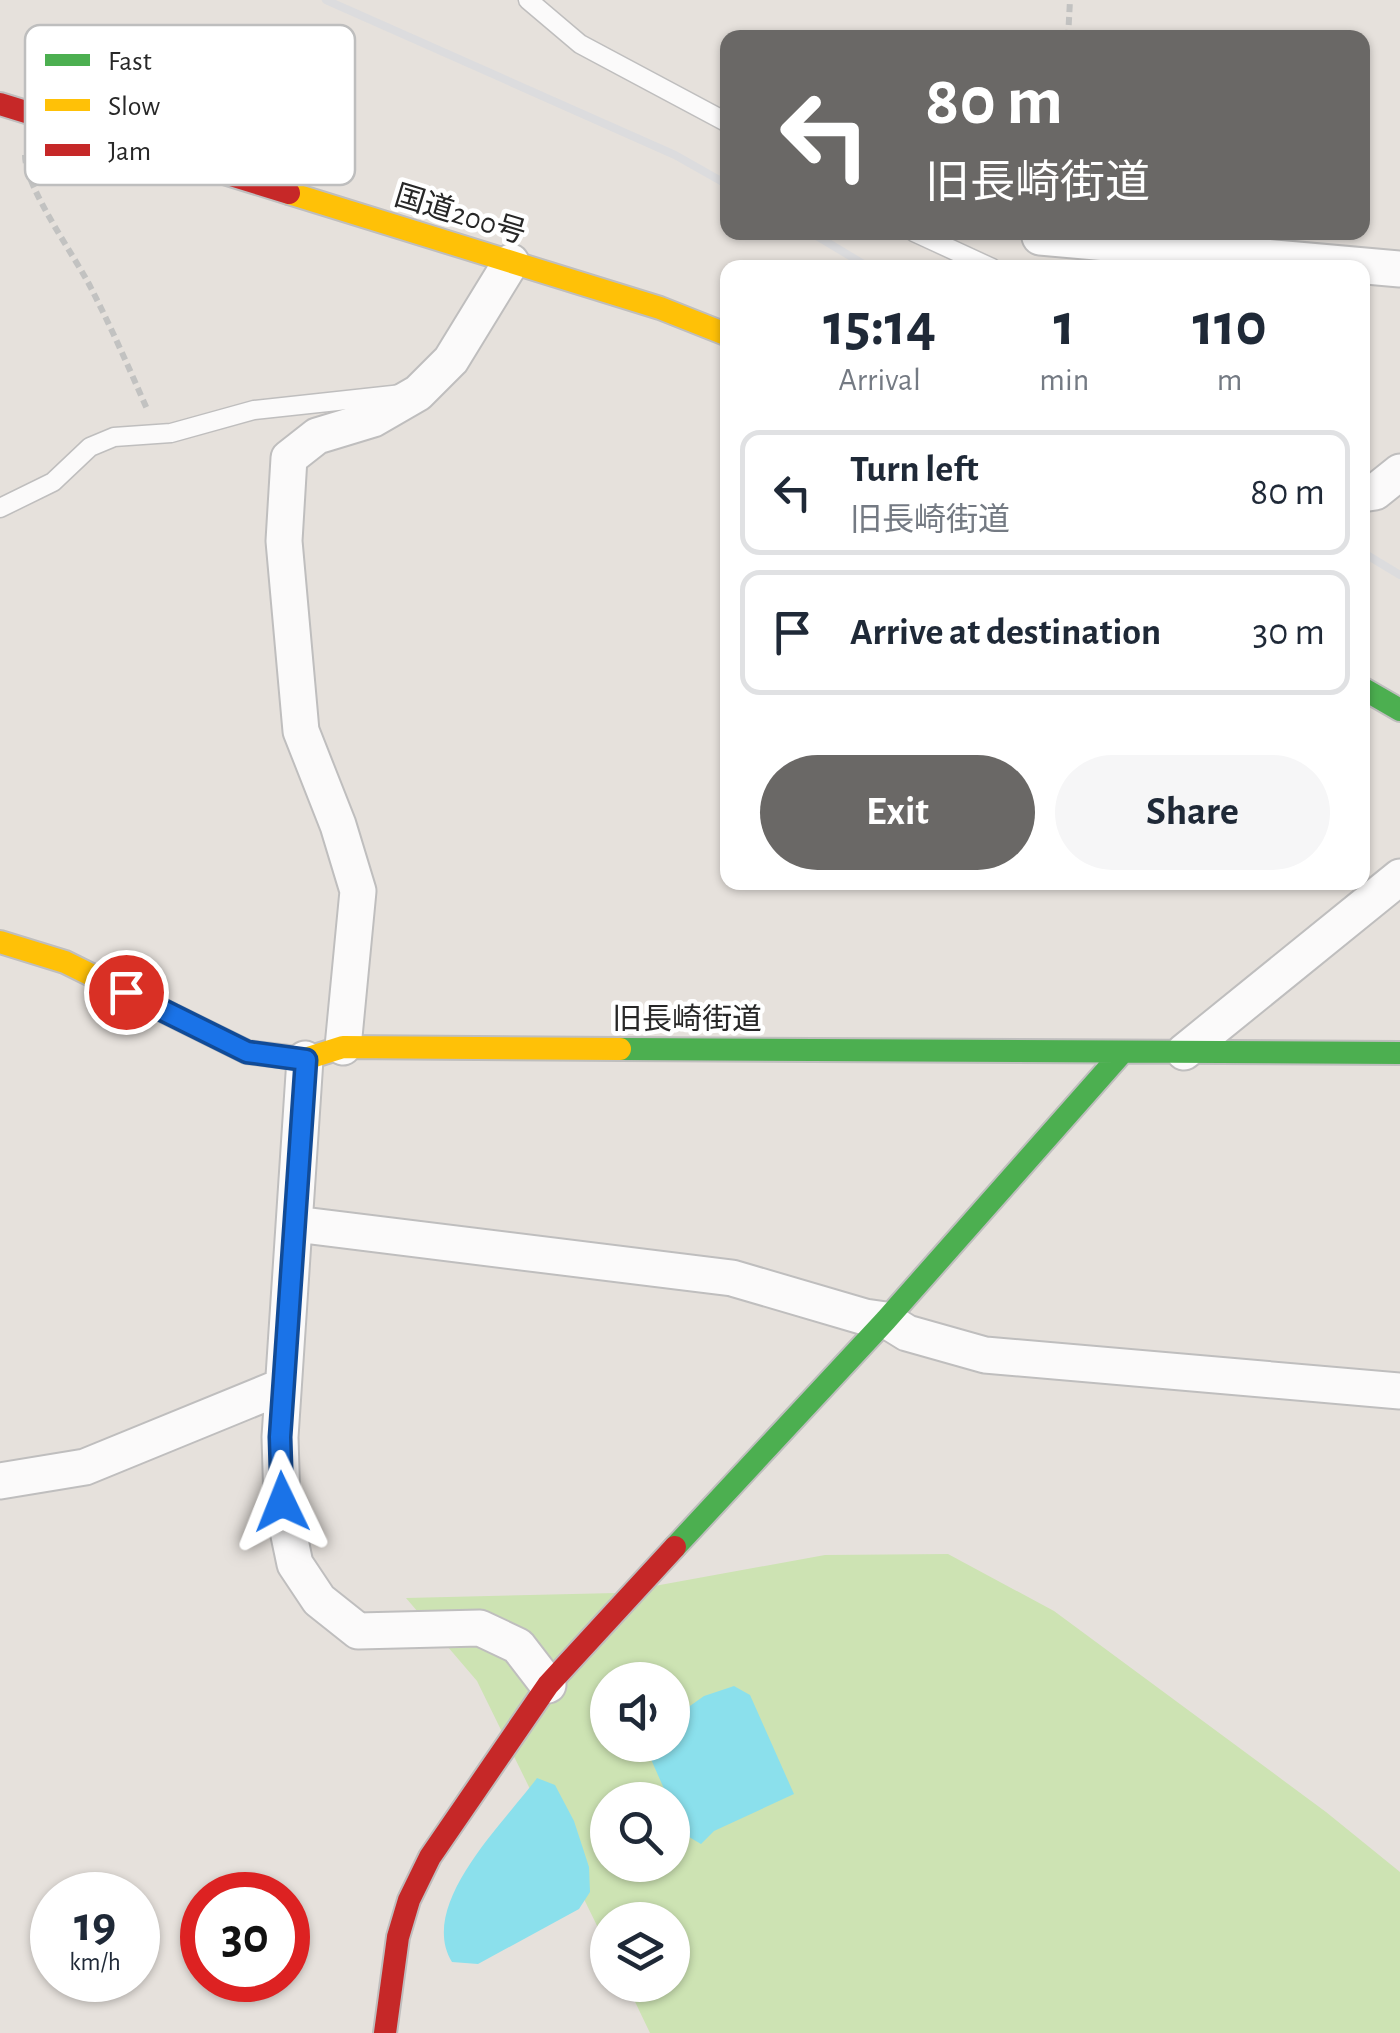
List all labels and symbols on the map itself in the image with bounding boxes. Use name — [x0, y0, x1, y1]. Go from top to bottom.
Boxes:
legend — [25, 25, 355, 185]
text: Fast — [108, 48, 152, 76]
text: Slow — [108, 93, 160, 121]
text: Jam — [108, 138, 151, 166]
street label: 国道200号 — [391, 180, 529, 249]
pin — [84, 950, 169, 1035]
street label: 旧長崎街道 — [612, 1003, 762, 1035]
position arrow — [230, 1450, 334, 1554]
speed limit sign: 30 — [180, 1872, 310, 2002]

